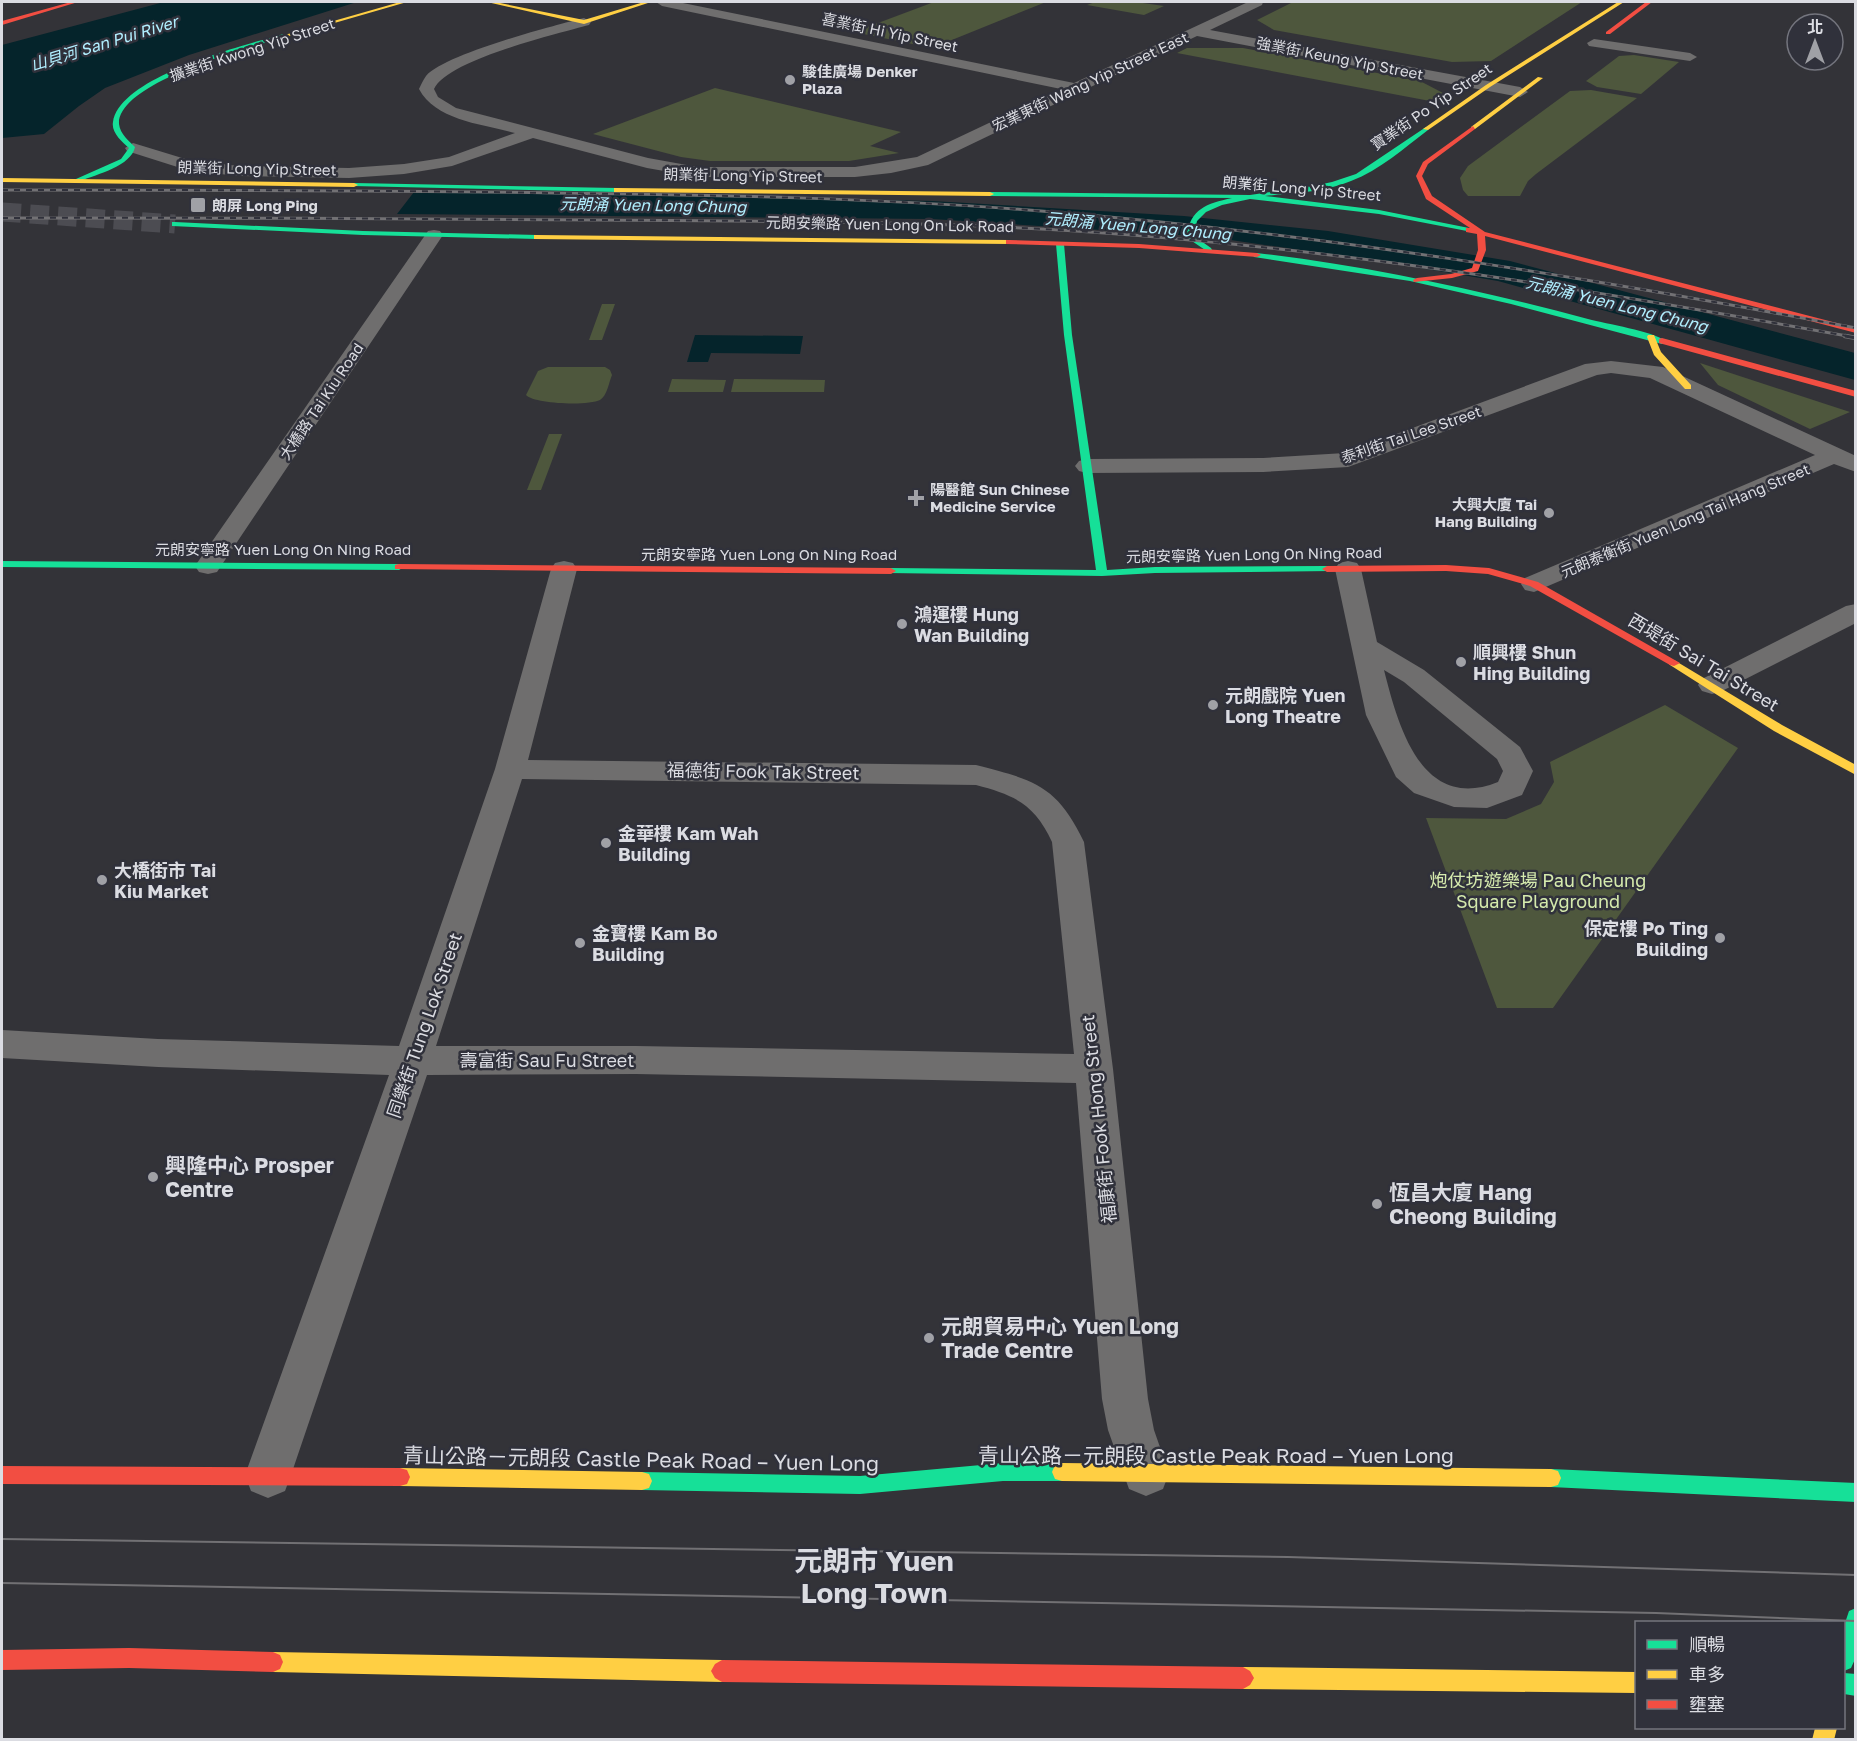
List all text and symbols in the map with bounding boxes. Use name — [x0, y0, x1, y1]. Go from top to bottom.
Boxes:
street label: 喜業街 Hi Yip Street — [820, 9, 960, 55]
water label: 山貝河 San Pui River — [28, 10, 183, 75]
north arrow — [1785, 12, 1845, 72]
street label: 擴業街 Kwong Yip Street — [167, 14, 337, 84]
text: 北 — [1807, 17, 1823, 37]
street label: 宏業東街 Wang Yip Street East — [989, 28, 1191, 134]
street label: 強業街 Keung Yip Street — [1255, 33, 1425, 83]
street label: 寶業街 Po Yip Street — [1367, 59, 1495, 153]
place label: 駿佳廣場 Denker Plaza — [802, 62, 918, 97]
marker: 駿佳廣場 Denker Plaza — [783, 73, 797, 87]
street label: 朗業街 Long Yip Street — [177, 158, 337, 178]
street label: 朗業街 Long Yip Street — [663, 165, 823, 185]
street label: 朗業街 Long Yip Street — [1222, 172, 1382, 204]
water label: 元朗涌 Yuen Long Chung — [560, 193, 748, 217]
marker: 朗屏 Long Ping — [189, 196, 207, 214]
place label: 朗屏 Long Ping — [212, 196, 318, 214]
water label: 元朗涌 Yuen Long Chung — [1044, 208, 1233, 244]
street label: 元朗安樂路 Yuen Long On Lok Road — [766, 213, 1014, 235]
water label: 元朗涌 Yuen Long Chung — [1524, 272, 1711, 337]
street label: 大橋路 Tai Kiu Road — [275, 339, 367, 463]
street label: 泰利街 Tai Lee Street — [1339, 402, 1483, 466]
street label: 元朗泰衡街 Yuen Long Tai Hang Street — [1558, 459, 1812, 581]
place label: 陽醫館 Sun Chinese Medicine Service — [930, 480, 1070, 515]
marker: 陽醫館 Sun Chinese Medicine Service — [907, 489, 925, 507]
place label: 大興大廈 Tai Hang Building — [1435, 495, 1537, 530]
marker: 大興大廈 Tai Hang Building — [1542, 506, 1556, 520]
street label: 元朗安寧路 Yuen Long On Ning Road — [155, 540, 411, 558]
street label: 元朗安寧路 Yuen Long On Ning Road — [1126, 543, 1382, 565]
street label: 元朗安寧路 Yuen Long On Ning Road — [641, 545, 897, 563]
place label: 鴻運樓 Hung Wan Building — [914, 603, 1029, 646]
street label: 西堤街 Sai Tai Street — [1625, 608, 1783, 716]
marker: 鴻運樓 Hung Wan Building — [895, 617, 909, 631]
place label: 順興樓 Shun Hing Building — [1473, 641, 1590, 684]
marker: 順興樓 Shun Hing Building — [1454, 655, 1468, 669]
place label: 元朗戲院 Yuen Long Theatre — [1225, 684, 1346, 727]
marker: 元朗戲院 Yuen Long Theatre — [1206, 698, 1220, 712]
street label: 福德街 Fook Tak Street — [666, 758, 860, 784]
place label: 金華樓 Kam Wah Building — [618, 822, 759, 865]
marker: 金華樓 Kam Wah Building — [599, 836, 613, 850]
place label: 大橋街市 Tai Kiu Market — [114, 859, 216, 902]
park label: 炮仗坊遊樂場 Pau Cheung Square Playground — [1430, 869, 1646, 912]
marker: 大橋街市 Tai Kiu Market — [95, 873, 109, 887]
place label: 保定樓 Po Ting Building — [1584, 917, 1708, 960]
place label: 金寶樓 Kam Bo Building — [592, 922, 718, 965]
street label: 同樂街 Tung Lok Street — [382, 930, 466, 1120]
marker: 保定樓 Po Ting Building — [1713, 931, 1727, 945]
marker: 金寶樓 Kam Bo Building — [573, 936, 587, 950]
street label: 福康街 Fook Hong Street — [1076, 1014, 1120, 1224]
street label: 壽富街 Sau Fu Street — [460, 1049, 634, 1071]
place label: 興隆中心 Prosper Centre — [165, 1152, 334, 1202]
marker: 興隆中心 Prosper Centre — [146, 1170, 160, 1184]
place label: 恆昌大廈 Hang Cheong Building — [1389, 1179, 1557, 1229]
marker: 恆昌大廈 Hang Cheong Building — [1370, 1197, 1384, 1211]
place label: 元朗貿易中心 Yuen Long Trade Centre — [941, 1313, 1179, 1363]
marker: 元朗貿易中心 Yuen Long Trade Centre — [922, 1331, 936, 1345]
street label: 青山公路－元朗段 Castle Peak Road – Yuen Long — [403, 1442, 879, 1476]
street label: 青山公路－元朗段 Castle Peak Road – Yuen Long — [978, 1442, 1454, 1468]
district label: 元朗市 Yuen Long Town — [794, 1544, 954, 1609]
legend — [1635, 1621, 1845, 1729]
text: 順暢 — [1689, 1633, 1725, 1655]
text: 車多 — [1689, 1663, 1725, 1685]
text: 壅塞 — [1689, 1693, 1725, 1715]

